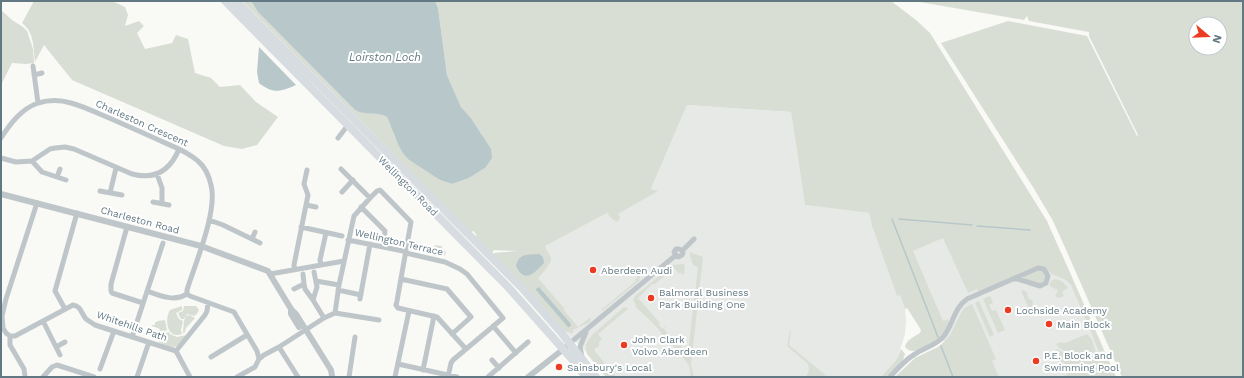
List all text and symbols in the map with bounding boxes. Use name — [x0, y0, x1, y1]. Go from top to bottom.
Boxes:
north arrow — [1188, 16, 1228, 56]
text: N — [1210, 33, 1224, 45]
water label: Loirston Loch — [349, 51, 421, 64]
street label: Charleston Crescent — [94, 98, 191, 149]
street label: Wellington Road — [376, 154, 440, 218]
street label: Charleston Road — [99, 204, 181, 236]
street label: Wellington Terrace — [354, 226, 445, 258]
marker: Aberdeen Audi — [588, 265, 598, 275]
place label: Aberdeen Audi — [601, 265, 672, 276]
place label: Balmoral Business Park Building One — [659, 287, 749, 310]
marker: Balmoral Business Park Building One — [646, 293, 656, 303]
marker: Lochside Academy — [1003, 305, 1013, 315]
place label: Lochside Academy — [1016, 305, 1108, 316]
street label: Whitehills Path — [95, 309, 169, 343]
marker: Main Block — [1044, 319, 1054, 329]
place label: Main Block — [1057, 319, 1111, 330]
place label: John Clark Volvo Aberdeen — [632, 334, 708, 357]
marker: John Clark Volvo Aberdeen — [619, 340, 629, 350]
place label: P.E. Block and Swimming Pool — [1044, 350, 1119, 373]
marker: P.E. Block and Swimming Pool — [1031, 356, 1041, 366]
marker: Sainsbury's Local — [554, 362, 564, 372]
place label: Sainsbury's Local — [567, 362, 652, 373]

